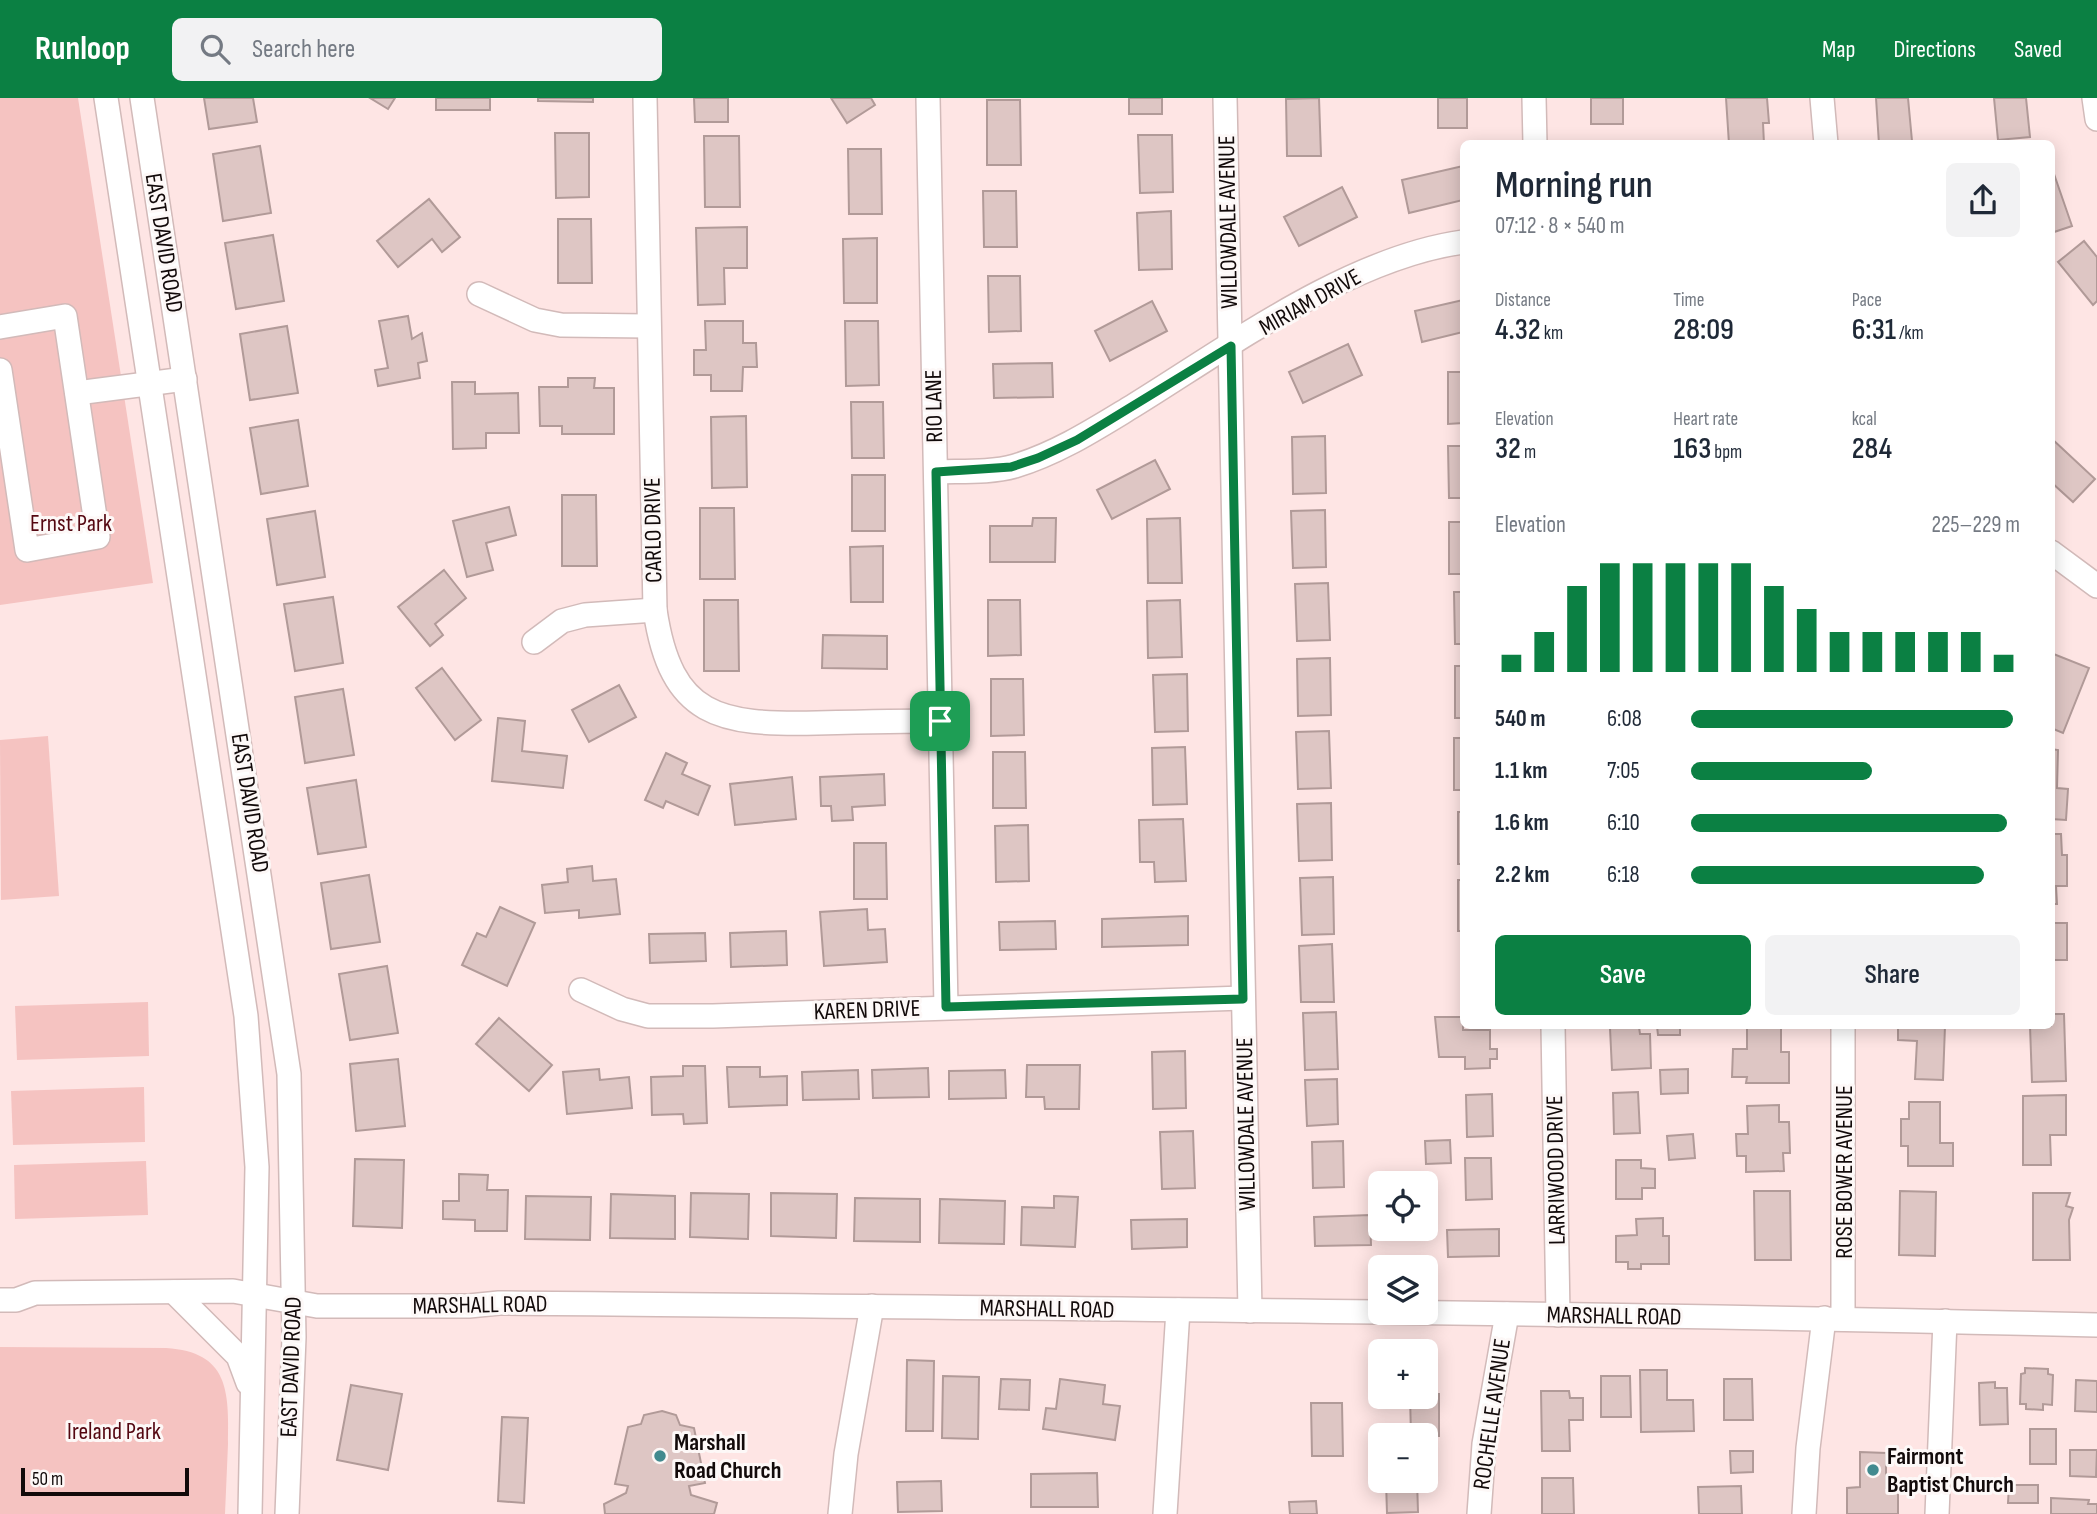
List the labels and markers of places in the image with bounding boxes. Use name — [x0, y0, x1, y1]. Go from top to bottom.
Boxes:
pin — [910, 691, 970, 751]
place label: Marshall Road Church — [674, 1428, 781, 1485]
place label: Fairmont Baptist Church — [1887, 1442, 2014, 1499]
marker: Marshall Road Church — [652, 1448, 668, 1464]
marker: Fairmont Baptist Church — [1865, 1462, 1881, 1478]

